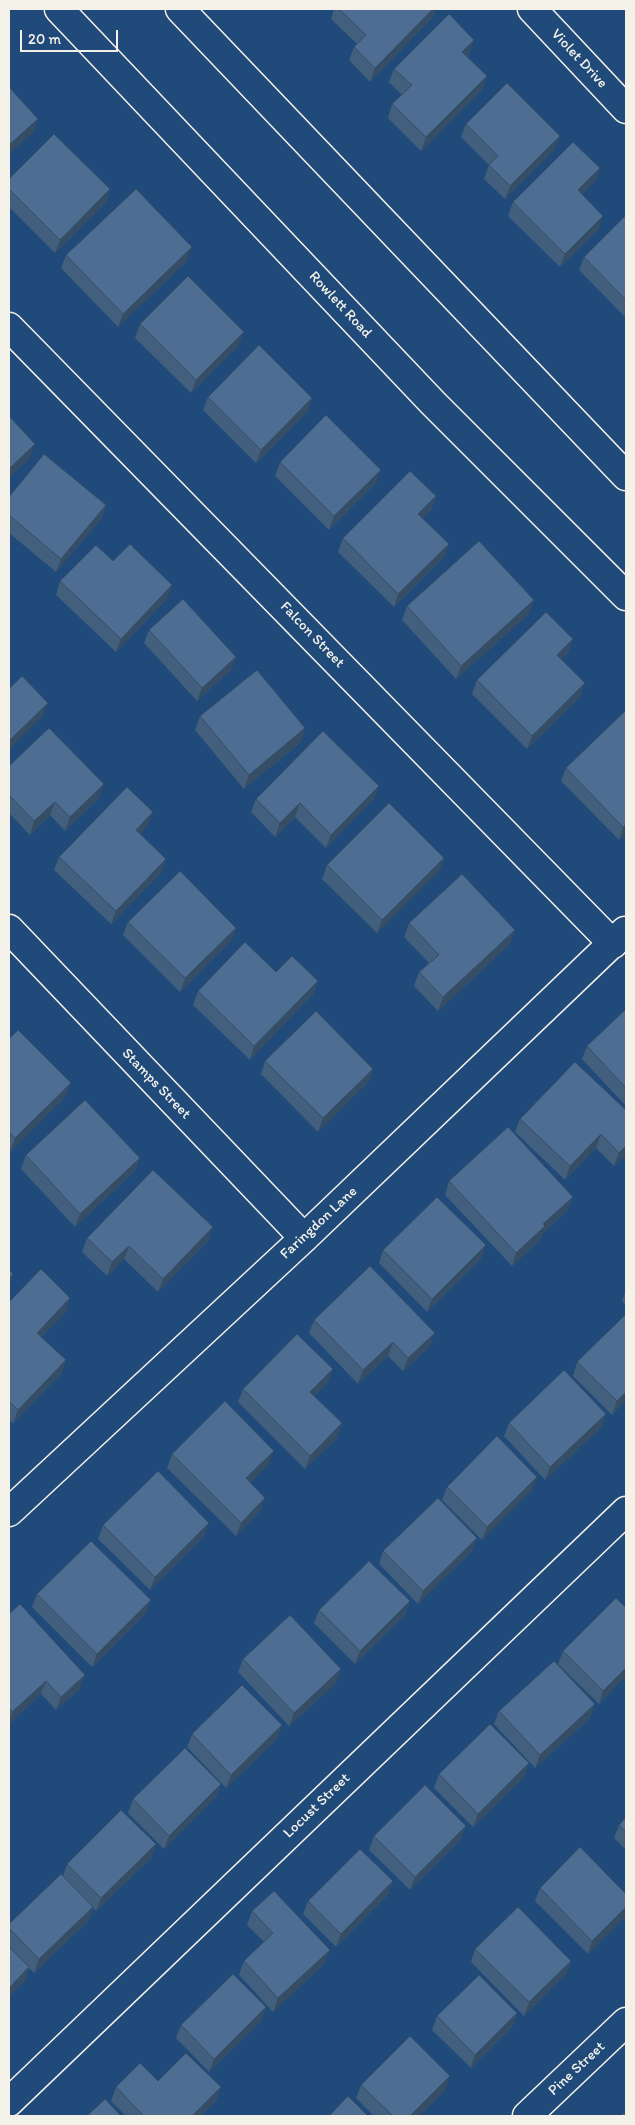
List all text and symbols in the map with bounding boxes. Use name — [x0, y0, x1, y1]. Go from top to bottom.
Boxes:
scale bar — [22, 20, 120, 52]
street label: Violet Drive — [547, 26, 611, 92]
text: 20 m — [28, 30, 61, 48]
street label: Rowlett Road — [305, 268, 375, 342]
street label: Falcon Street — [276, 598, 348, 672]
street label: Stamps Street — [118, 1045, 194, 1123]
street label: Faringdon Lane — [277, 1183, 361, 1263]
street label: Locust Street — [280, 1770, 354, 1842]
street label: Pine Street — [545, 2038, 609, 2100]

